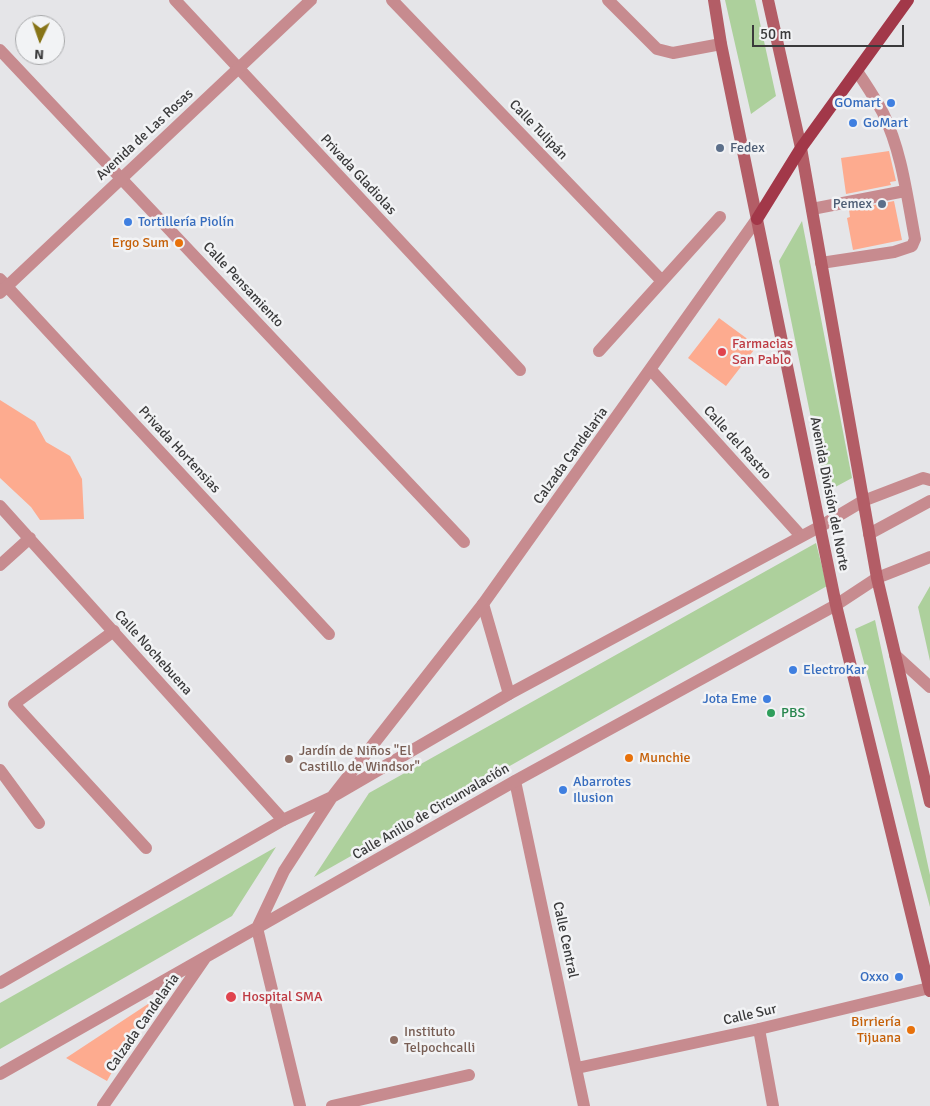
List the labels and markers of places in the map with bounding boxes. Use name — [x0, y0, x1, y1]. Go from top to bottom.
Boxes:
place label: GOmart — [834, 95, 881, 111]
marker: GOmart — [885, 97, 897, 109]
place label: GoMart — [863, 115, 908, 131]
marker: GoMart — [847, 117, 859, 129]
place label: Fedex — [730, 140, 765, 156]
marker: Fedex — [714, 142, 726, 154]
place label: Pemex — [833, 196, 872, 212]
marker: Pemex — [876, 198, 888, 210]
place label: Tortillería Piolín — [138, 214, 234, 230]
marker: Tortillería Piolín — [122, 216, 134, 228]
place label: Ergo Sum — [112, 235, 169, 251]
marker: Ergo Sum — [173, 237, 185, 249]
place label: Farmacias San Pablo — [732, 336, 793, 368]
marker: Farmacias San Pablo — [716, 346, 728, 358]
place label: ElectroKar — [803, 662, 866, 678]
marker: ElectroKar — [787, 664, 799, 676]
place label: Jota Eme — [702, 691, 757, 707]
marker: Jota Eme — [761, 693, 773, 705]
place label: PBS — [781, 705, 805, 721]
marker: PBS — [765, 707, 777, 719]
place label: Jardín de Niños "El Castillo de Windsor" — [299, 743, 420, 776]
place label: Munchie — [639, 750, 691, 766]
marker: Munchie — [623, 752, 635, 764]
marker: Jardín de Niños "El Castillo de Windsor" — [283, 753, 295, 765]
place label: Abarrotes Ilusion — [573, 774, 631, 806]
marker: Abarrotes Ilusion — [557, 784, 569, 796]
place label: Oxxo — [860, 969, 889, 985]
marker: Oxxo — [893, 971, 905, 983]
place label: Hospital SMA — [242, 989, 323, 1005]
marker: Hospital SMA — [224, 990, 238, 1004]
place label: Birriería Tijuana — [851, 1014, 901, 1046]
place label: Instituto Telpochcalli — [404, 1024, 475, 1056]
marker: Birriería Tijuana — [905, 1024, 917, 1036]
marker: Instituto Telpochcalli — [388, 1034, 400, 1046]

